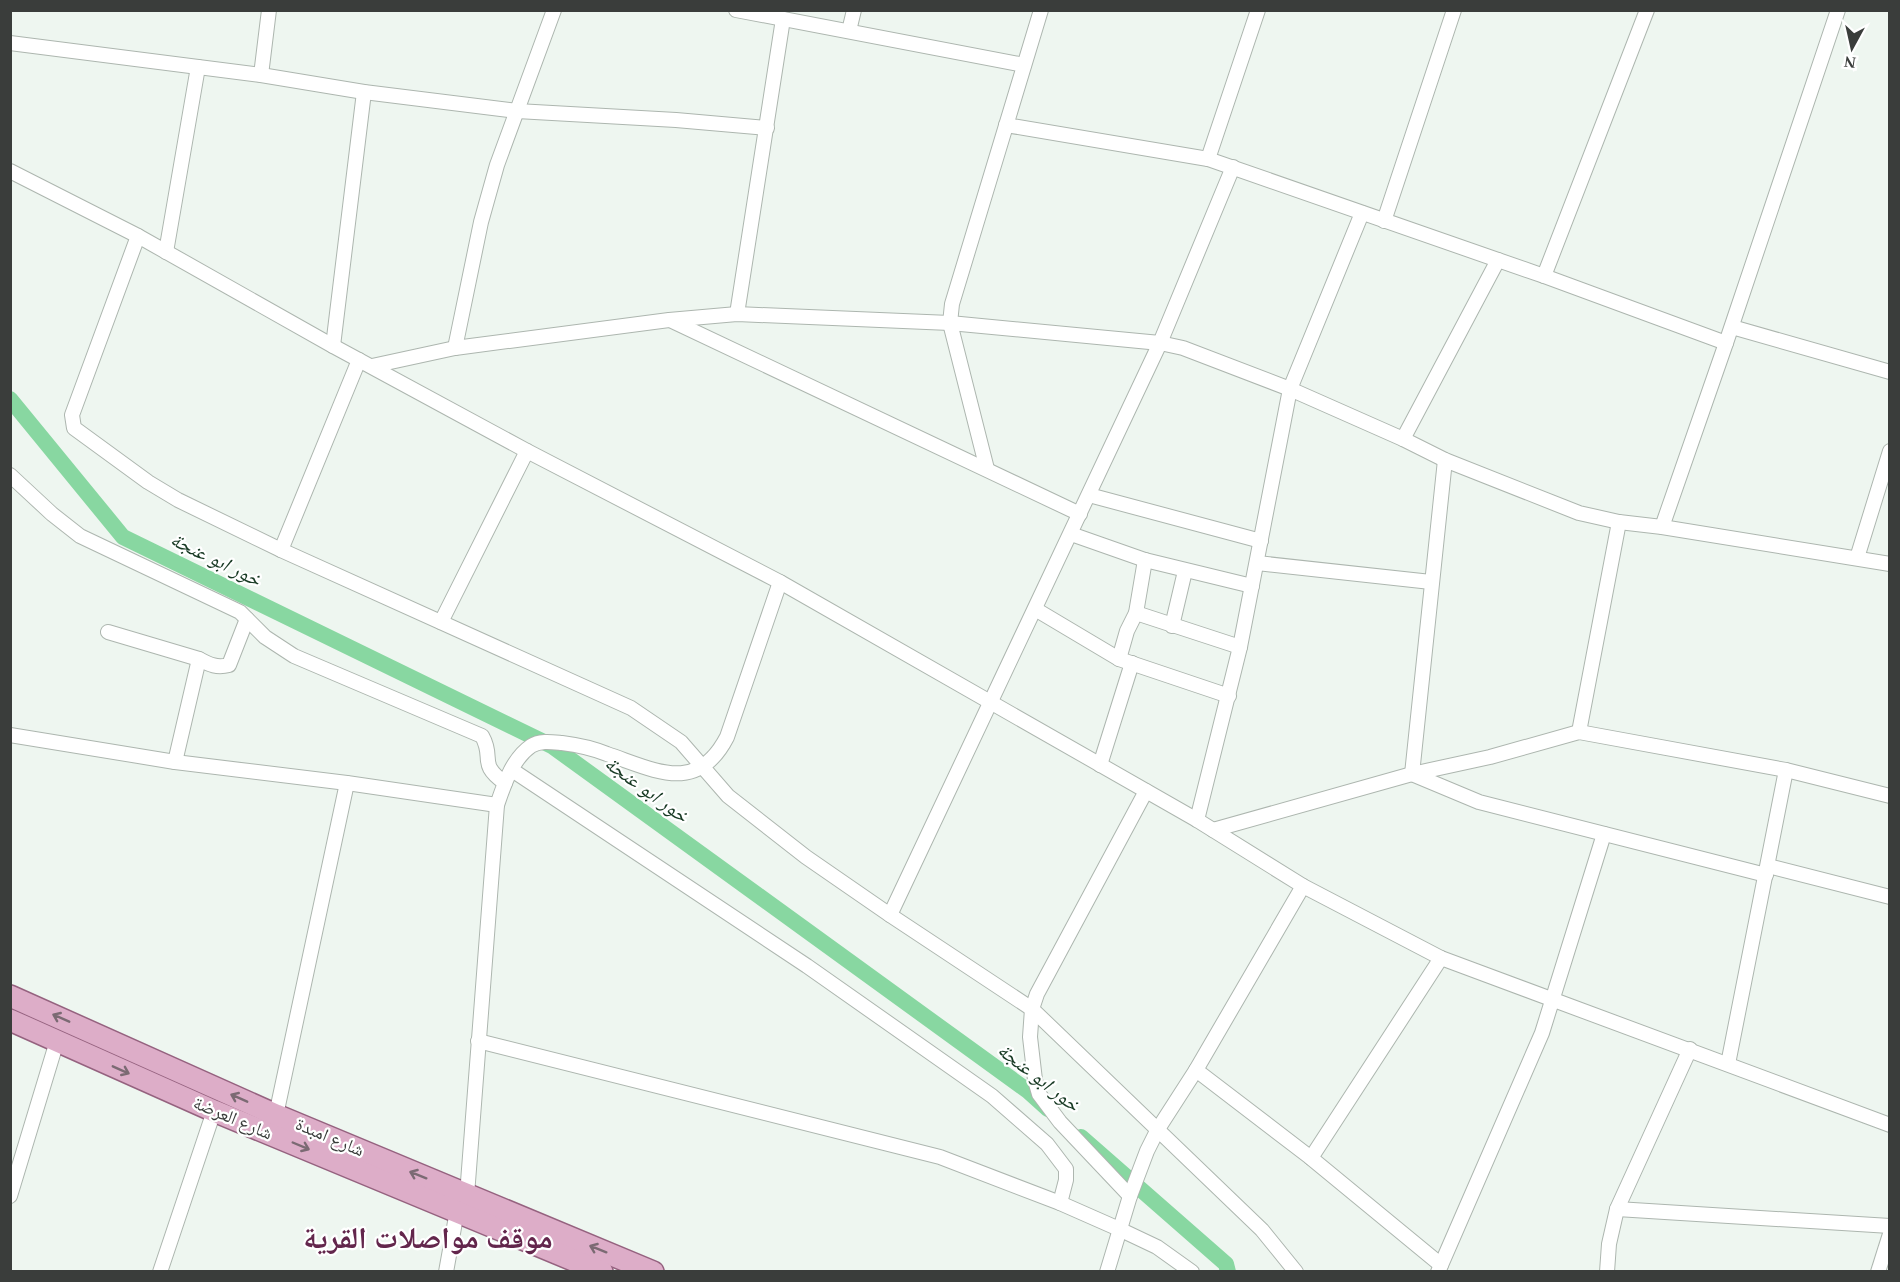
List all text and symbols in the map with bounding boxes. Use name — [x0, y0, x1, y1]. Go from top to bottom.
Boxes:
north arrow — [1822, 18, 1882, 78]
text: N — [1843, 53, 1857, 72]
water label: خور ابو عنجة — [167, 528, 265, 591]
water label: خور ابو عنجة — [600, 751, 693, 828]
one-way arrow — [52, 1012, 70, 1023]
water label: خور ابو عنجة — [993, 1038, 1084, 1117]
one-way arrow — [112, 1064, 130, 1076]
street label: شارع العرضة — [190, 1092, 275, 1145]
one-way arrow — [230, 1092, 249, 1103]
street label: شارع امبدة — [292, 1114, 367, 1161]
one-way arrow — [291, 1141, 309, 1152]
one-way arrow — [410, 1169, 428, 1180]
district label: موقف مواصلات القرية — [303, 1221, 553, 1255]
one-way arrow — [590, 1243, 608, 1254]

